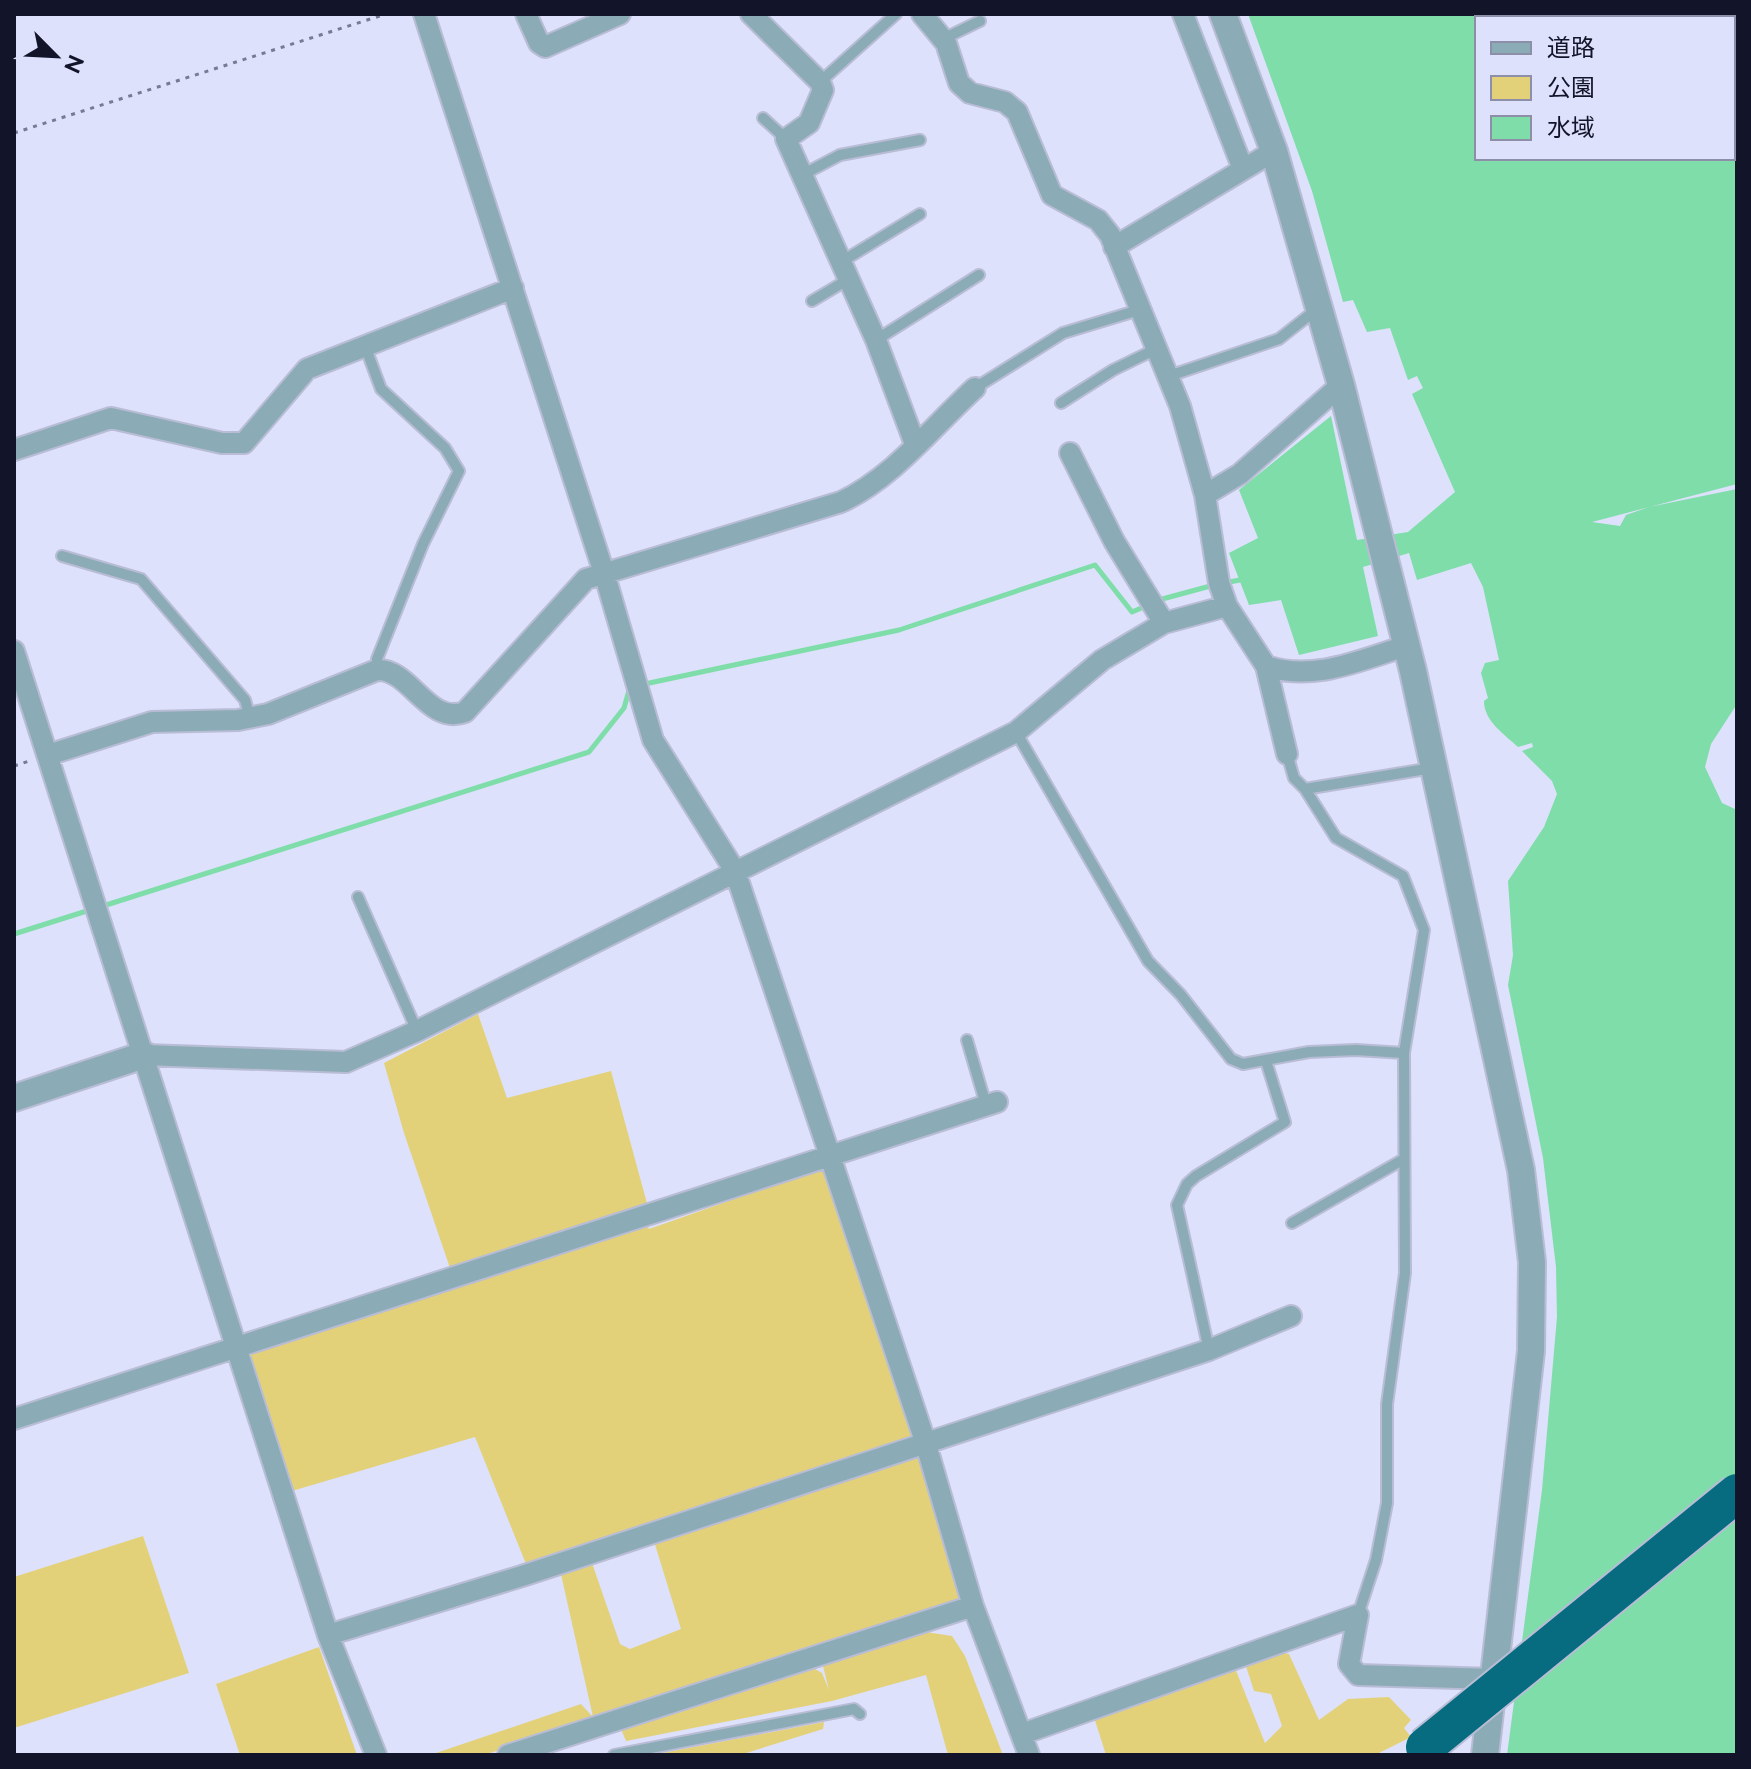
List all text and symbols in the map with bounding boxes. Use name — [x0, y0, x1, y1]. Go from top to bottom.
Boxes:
north arrow — [16, 16, 96, 96]
legend — [1475, 16, 1735, 160]
text: 道路 — [1547, 33, 1595, 62]
text: N — [59, 51, 90, 77]
text: 公園 — [1547, 73, 1595, 102]
text: 水域 — [1547, 113, 1595, 142]

